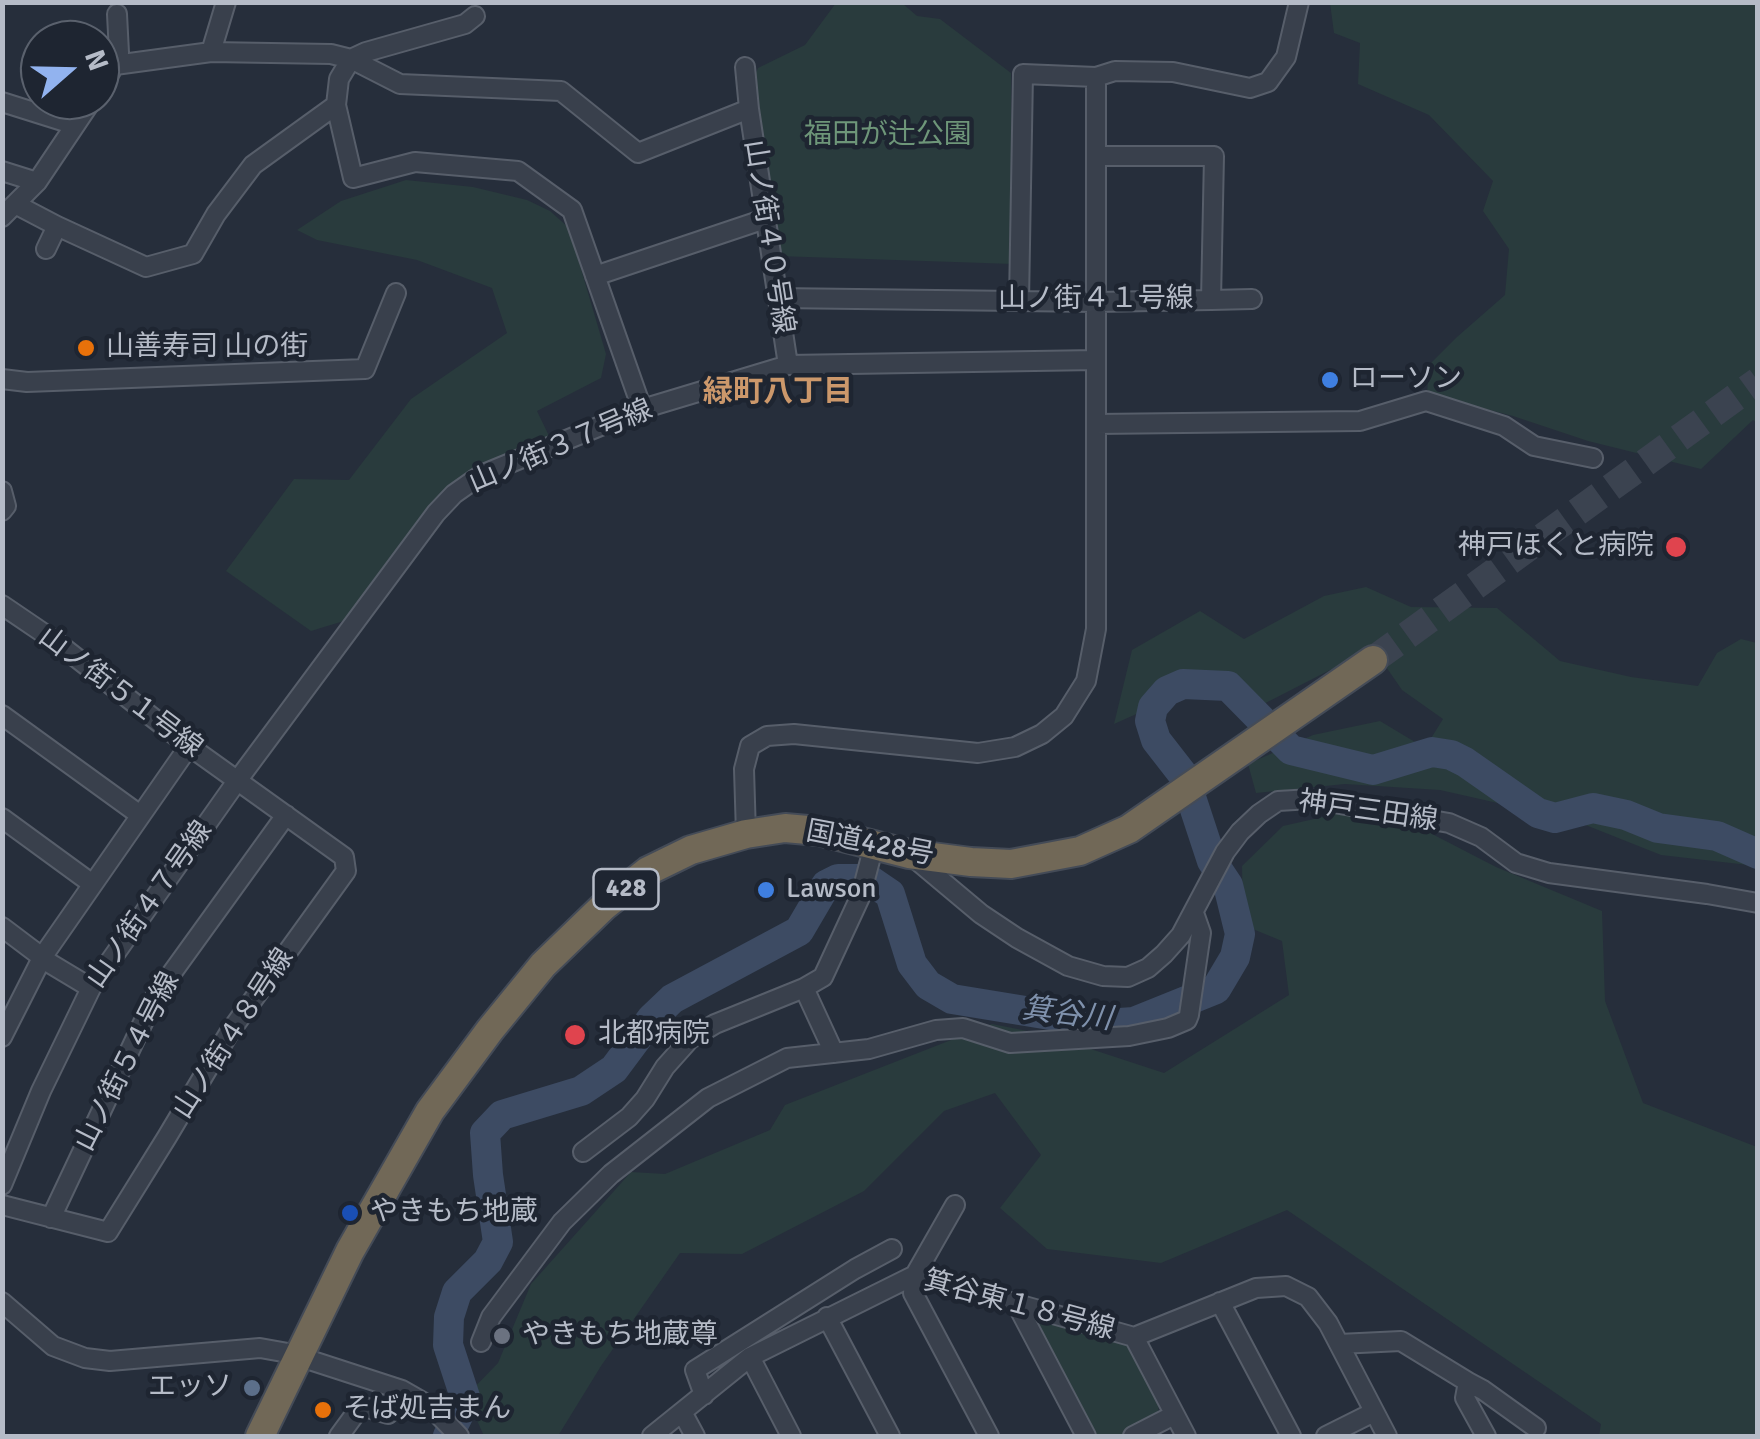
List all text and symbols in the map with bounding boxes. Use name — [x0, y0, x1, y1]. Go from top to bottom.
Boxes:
north arrow — [20, 20, 120, 120]
text: N — [77, 45, 116, 75]
park label: 福田が辻公園 — [804, 119, 972, 153]
street label: 山ノ街４０号線 — [736, 138, 800, 336]
street label: 山ノ街４１号線 — [998, 283, 1194, 317]
place label: 山善寿司 山の街 — [106, 331, 308, 365]
marker: 山善寿司 山の街 — [75, 337, 97, 359]
place label: ローソン — [1350, 363, 1462, 397]
marker: ローソン — [1319, 369, 1341, 391]
district label: 緑町八丁目 — [703, 375, 853, 411]
street label: 山ノ街３７号線 — [464, 393, 658, 501]
place label: 神戸ほくと病院 — [1458, 530, 1654, 564]
marker: 神戸ほくと病院 — [1663, 534, 1689, 560]
street label: 山ノ街５１号線 — [32, 621, 208, 765]
street label: 神戸三田線 — [1296, 786, 1440, 838]
street label: 山ノ街４７号線 — [80, 815, 220, 995]
street label: 国道428号 — [803, 815, 937, 873]
road number: 428 — [594, 869, 658, 909]
place label: Lawson — [786, 873, 877, 907]
marker: Lawson — [755, 879, 777, 901]
street label: 山ノ街４８号線 — [167, 943, 301, 1125]
street label: 山ノ街５４号線 — [69, 967, 187, 1157]
water label: 箕谷川 — [1020, 992, 1114, 1038]
place label: 北都病院 — [598, 1018, 710, 1052]
marker: 北都病院 — [562, 1022, 588, 1048]
place label: やきもち地蔵 — [370, 1196, 538, 1230]
marker: やきもち地蔵 — [339, 1202, 361, 1224]
street label: 箕谷東１８号線 — [920, 1264, 1118, 1348]
place label: やきもち地蔵尊 — [522, 1319, 718, 1353]
marker: やきもち地蔵尊 — [491, 1325, 513, 1347]
place label: エッソ — [148, 1371, 232, 1405]
marker: エッソ — [241, 1377, 263, 1399]
place label: そば処吉まん — [343, 1393, 511, 1427]
marker: そば処吉まん — [312, 1399, 334, 1421]

